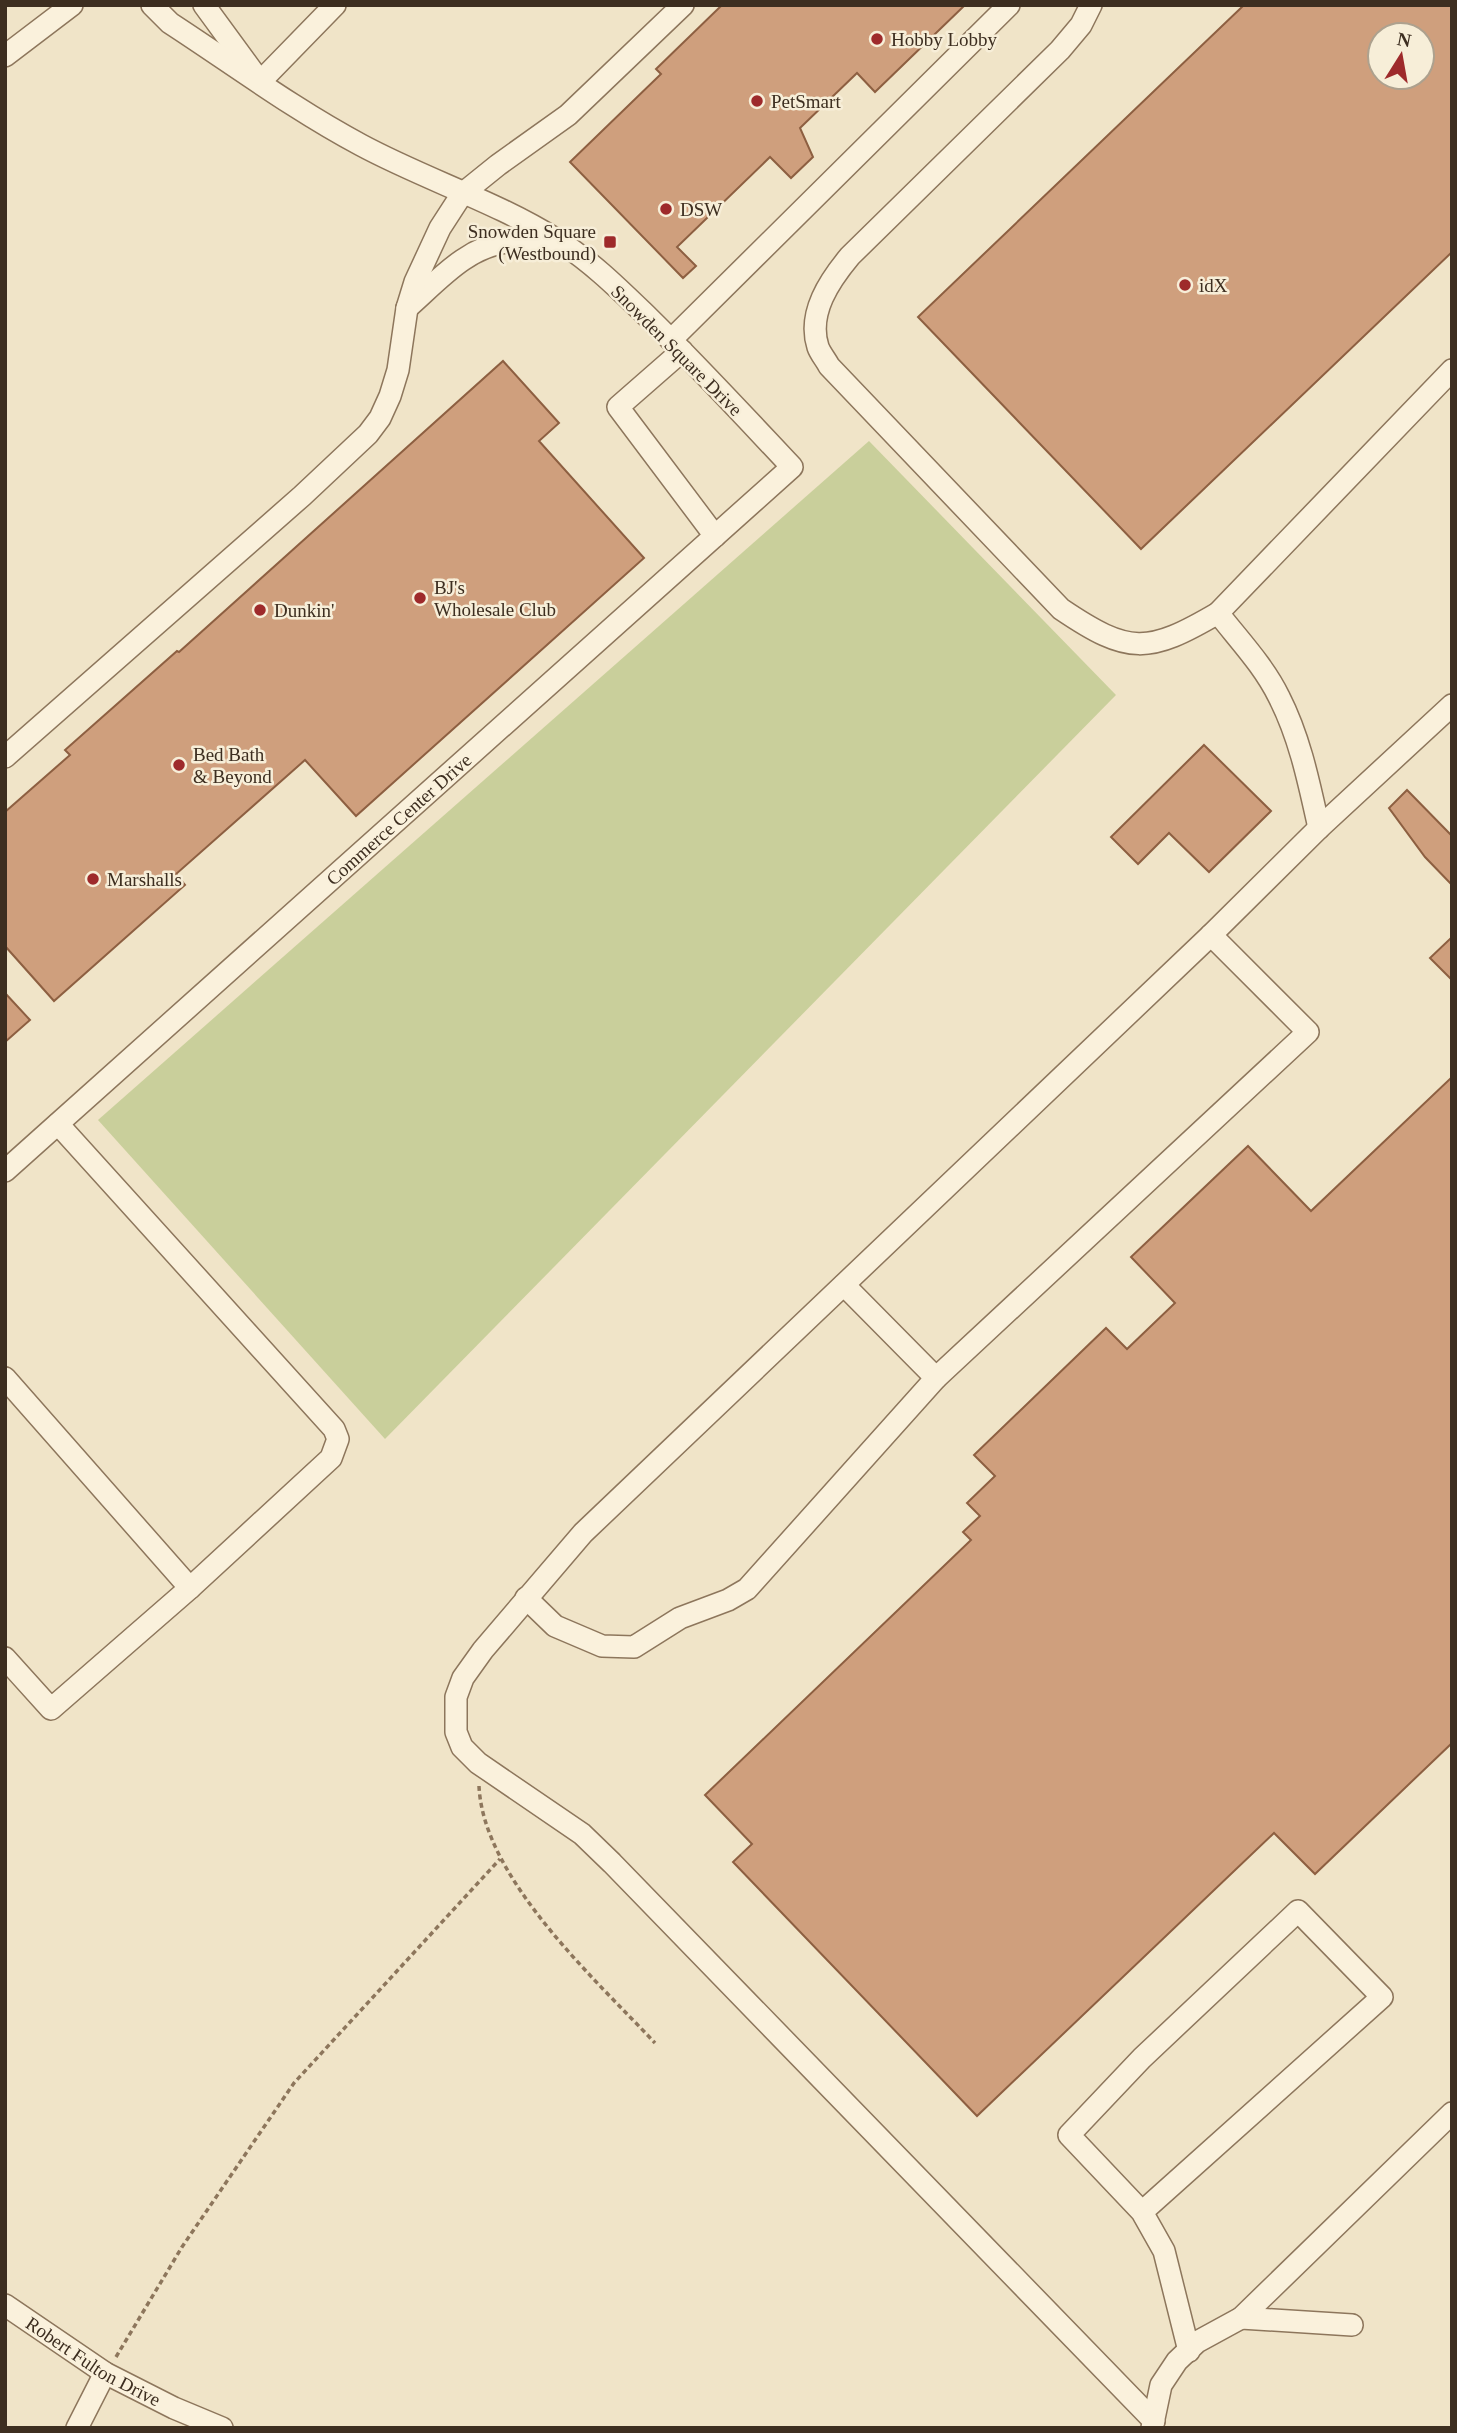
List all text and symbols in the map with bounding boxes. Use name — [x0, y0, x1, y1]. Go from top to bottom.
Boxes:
north arrow — [1366, 21, 1436, 91]
text: N — [1395, 28, 1413, 51]
place label: Hobby Lobby — [891, 29, 998, 50]
marker: Hobby Lobby — [869, 31, 885, 47]
place label: PetSmart — [771, 91, 841, 112]
marker: PetSmart — [749, 93, 765, 109]
place label: DSW — [680, 199, 722, 220]
marker: DSW — [658, 201, 674, 217]
place label: Snowden Square (Westbound) — [468, 221, 596, 265]
marker: Snowden Square (Westbound) — [602, 234, 618, 250]
place label: idX — [1199, 275, 1228, 296]
marker: idX — [1177, 277, 1193, 293]
street label: Snowden Square Drive — [607, 281, 746, 420]
place label: BJ's Wholesale Club — [434, 577, 556, 620]
marker: BJ's Wholesale Club — [412, 590, 428, 606]
place label: Dunkin' — [274, 600, 334, 621]
marker: Dunkin' — [252, 602, 268, 618]
place label: Bed Bath & Beyond — [193, 744, 272, 787]
street label: Commerce Center Drive — [322, 749, 475, 889]
marker: Bed Bath & Beyond — [171, 757, 187, 773]
place label: Marshalls — [107, 869, 182, 890]
marker: Marshalls — [85, 871, 101, 887]
street label: Robert Fulton Drive — [22, 2312, 164, 2410]

